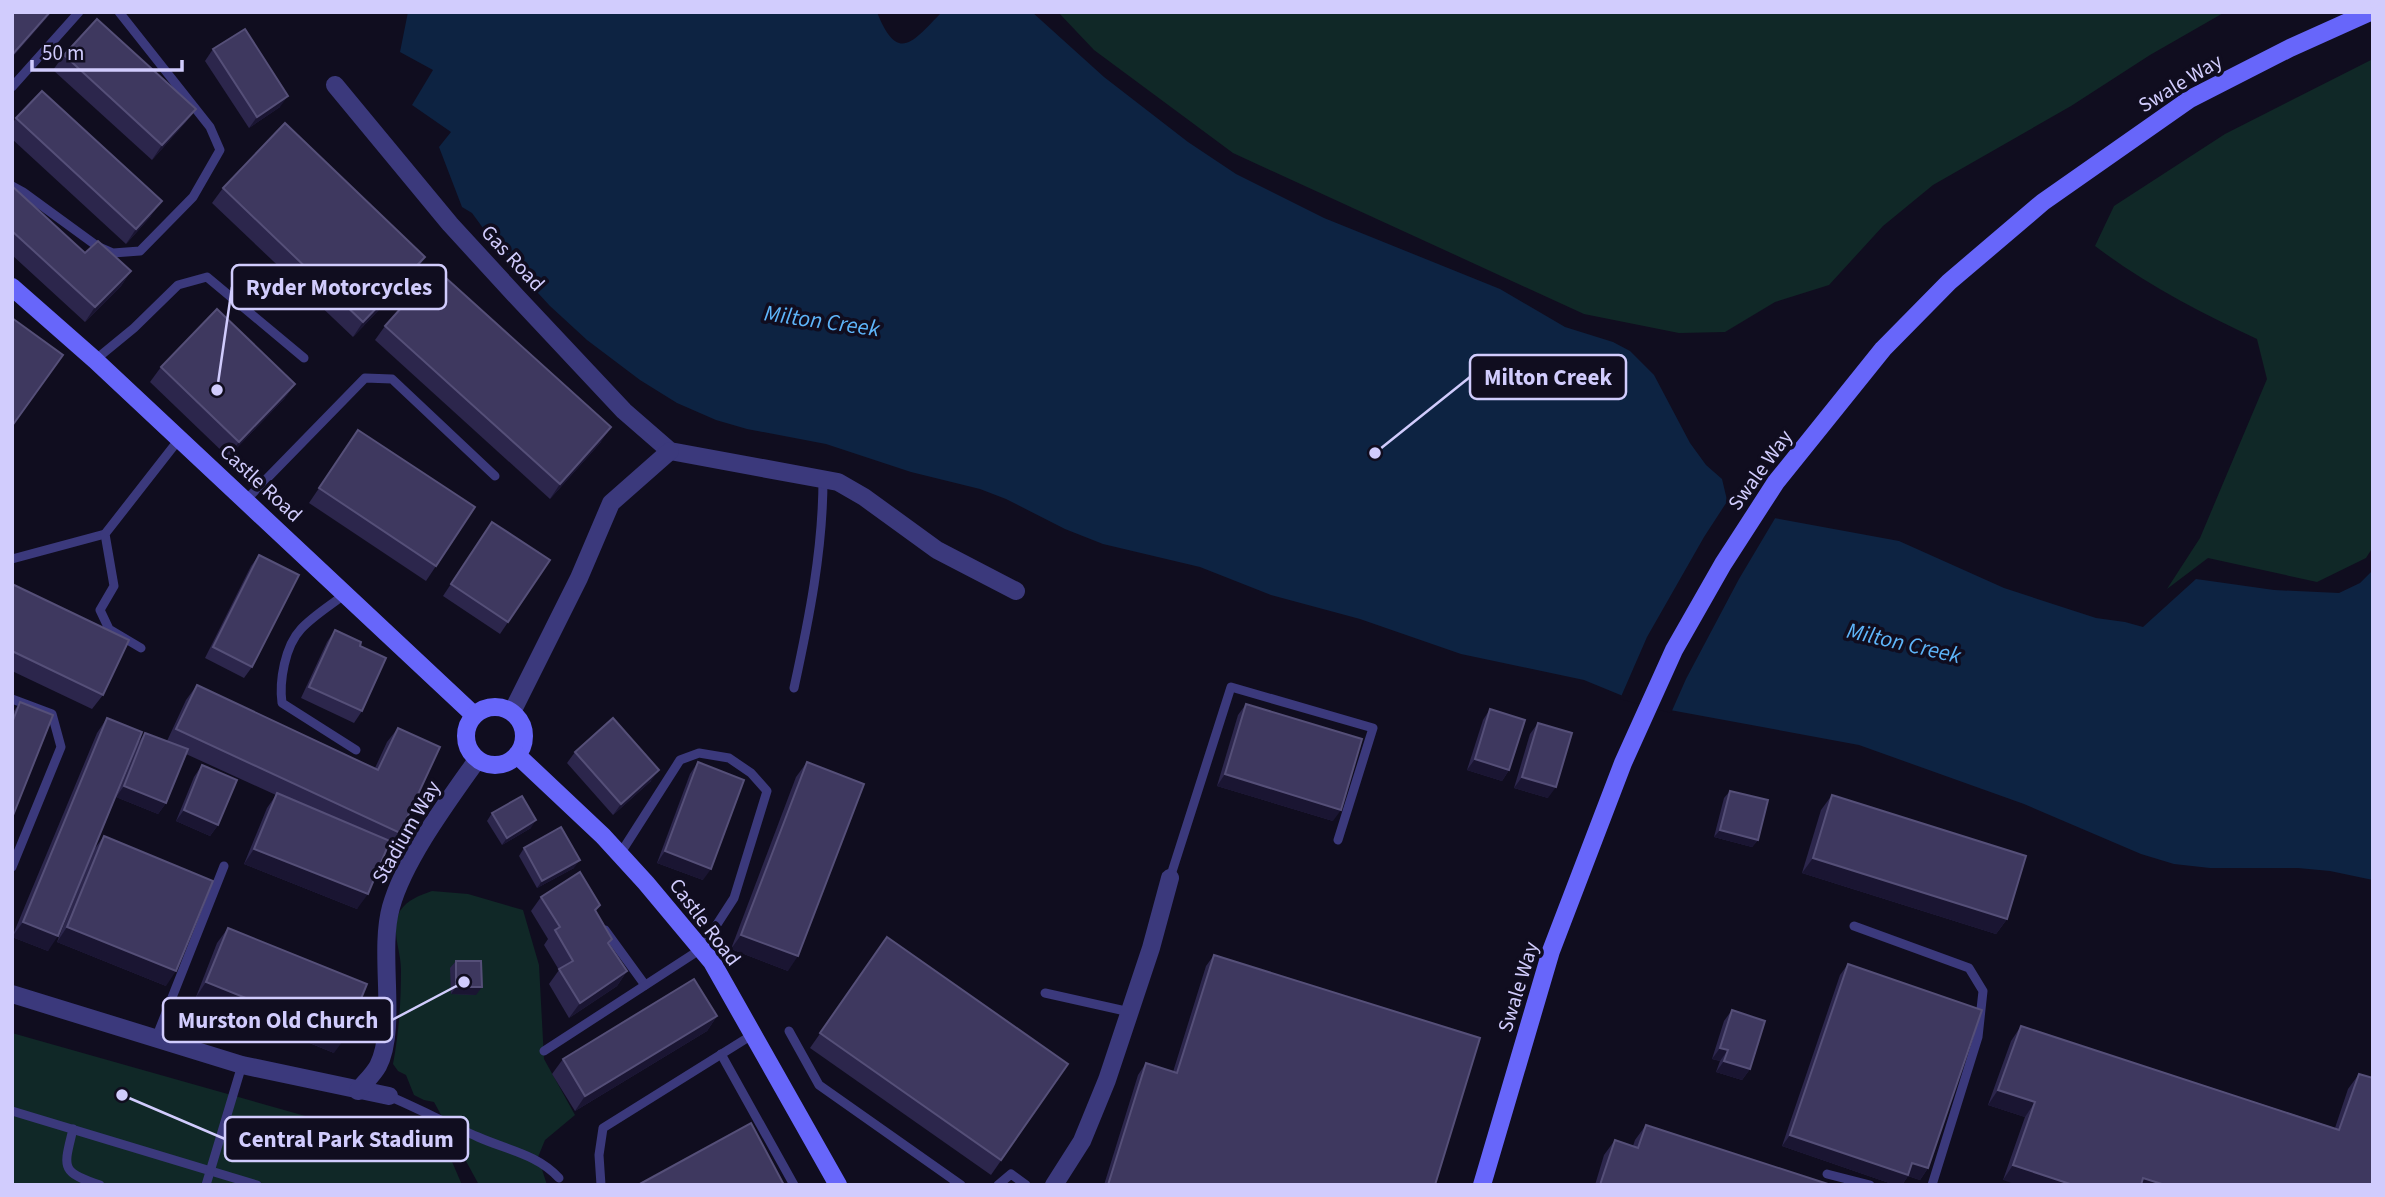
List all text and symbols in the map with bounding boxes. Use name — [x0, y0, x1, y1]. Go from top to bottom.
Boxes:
scale bar — [32, 28, 182, 72]
text: 50 m — [42, 38, 84, 68]
street label: Swale Way — [2132, 46, 2228, 120]
street label: Gas Road — [474, 218, 552, 298]
callout: Ryder Motorcycles — [232, 265, 446, 309]
text: Ryder Motorcycles — [246, 271, 432, 304]
water label: Milton Creek — [762, 297, 883, 346]
callout: Milton Creek — [1470, 355, 1626, 399]
text: Milton Creek — [1484, 361, 1612, 394]
street label: Swale Way — [1720, 423, 1800, 517]
street label: Castle Road — [213, 437, 309, 529]
water label: Milton Creek — [1844, 614, 1965, 672]
street label: Stadium Way — [364, 775, 448, 889]
street label: Castle Road — [662, 872, 748, 972]
street label: Swale Way — [1490, 938, 1546, 1036]
callout: Murston Old Church — [163, 998, 392, 1042]
text: Murston Old Church — [178, 1004, 378, 1037]
callout: Central Park Stadium — [225, 1117, 468, 1161]
text: Central Park Stadium — [238, 1123, 454, 1156]

